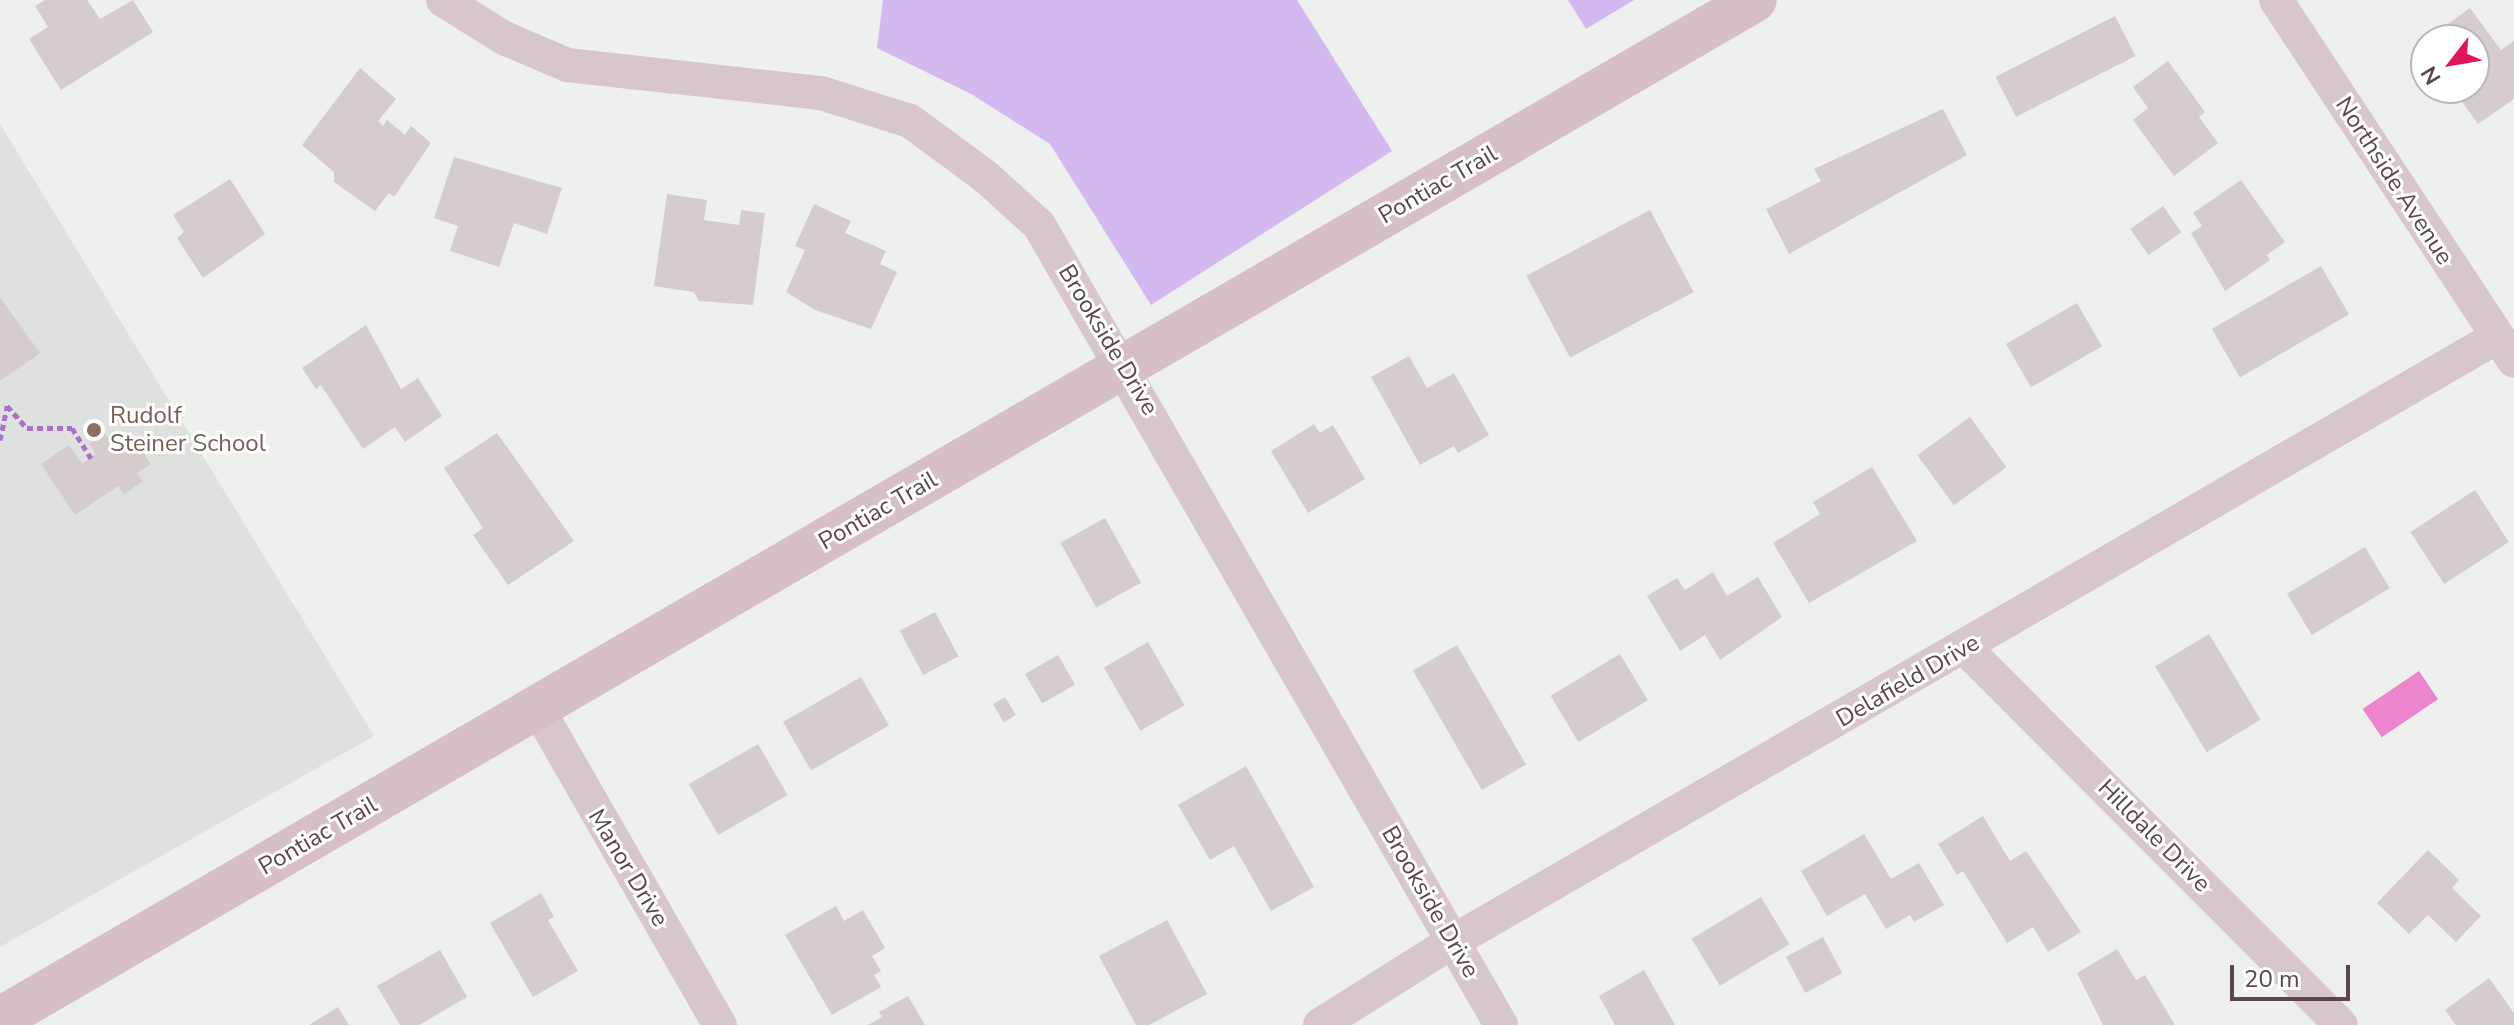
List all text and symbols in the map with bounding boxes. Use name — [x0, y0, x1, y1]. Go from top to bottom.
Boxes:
north arrow — [2410, 24, 2490, 104]
text: N — [2414, 61, 2448, 90]
street label: Northside Avenue — [2329, 92, 2459, 270]
street label: Pontiac Trail — [1374, 140, 1502, 230]
street label: Brookside Drive — [1052, 260, 1164, 420]
place label: Rudolf Steiner School — [110, 402, 266, 458]
marker: Rudolf Steiner School — [85, 421, 103, 439]
street label: Pontiac Trail — [814, 466, 942, 556]
street label: Delafield Drive — [1831, 628, 1985, 734]
street label: Hilldale Drive — [2092, 774, 2216, 898]
street label: Pontiac Trail — [254, 791, 382, 881]
street label: Manor Drive — [582, 804, 674, 932]
street label: Brookside Drive — [1375, 821, 1485, 983]
scale bar — [2234, 949, 2354, 999]
text: 20 m — [2244, 963, 2300, 995]

